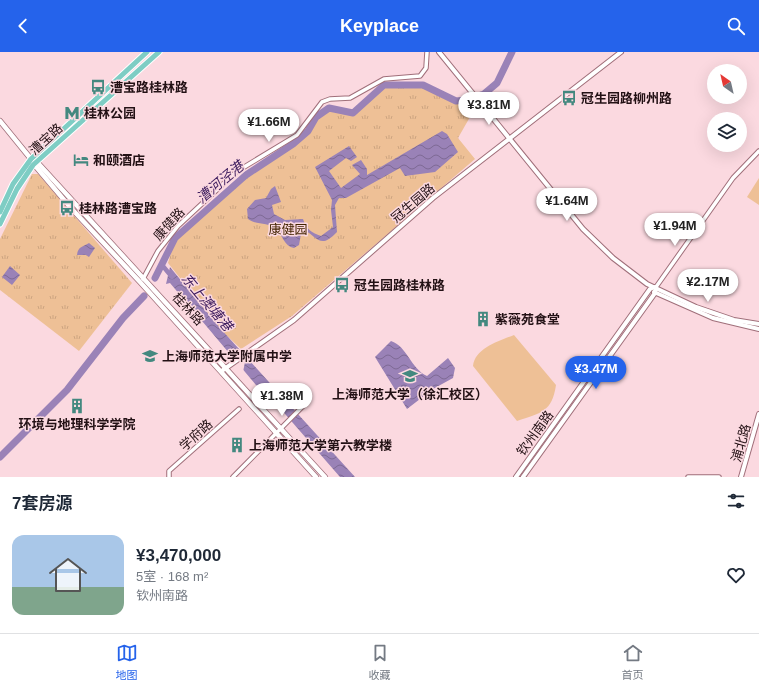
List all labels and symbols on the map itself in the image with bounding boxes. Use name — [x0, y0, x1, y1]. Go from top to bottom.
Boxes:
north arrow — [707, 64, 747, 104]
bus stop icon: 漕宝路桂林路 — [89, 78, 107, 96]
place label: 漕宝路桂林路 — [110, 80, 188, 95]
bus stop icon: 冠生园路柳州路 — [560, 89, 578, 107]
place label: 冠生园路柳州路 — [581, 91, 672, 106]
pin: ¥3.81M — [456, 92, 522, 126]
metro station icon: 桂林公园 — [63, 104, 81, 122]
place label: 桂林公园 — [84, 106, 136, 121]
pin: ¥1.66M — [236, 109, 302, 143]
street label: 漕宝路 — [26, 120, 66, 158]
hotel icon: 和颐酒店 — [72, 151, 90, 169]
place label: 和颐酒店 — [93, 153, 145, 168]
water label: 漕河泾港 — [193, 157, 248, 206]
street label: 冠生园路 — [388, 181, 438, 225]
pin: ¥1.64M — [534, 188, 600, 222]
bus stop icon: 桂林路漕宝路 — [58, 199, 76, 217]
place label: 桂林路漕宝路 — [79, 201, 157, 216]
street label: 康健路 — [150, 204, 188, 244]
pin: ¥1.94M — [642, 213, 708, 247]
park label: 康健园 — [268, 222, 308, 237]
pin: ¥2.17M — [675, 269, 741, 303]
water label: 东上澳塘港 — [178, 270, 237, 335]
bus stop icon: 冠生园路桂林路 — [333, 276, 351, 294]
place label: 冠生园路桂林路 — [354, 278, 445, 293]
street label: 桂林路 — [169, 290, 207, 328]
building icon: 紫薇苑食堂 — [474, 310, 492, 328]
place label: 紫薇苑食堂 — [495, 312, 560, 327]
school or university icon: 上海师范大学附属中学 — [141, 347, 159, 365]
place label: 上海师范大学附属中学 — [162, 349, 292, 364]
pin: ¥3.47M — [563, 356, 629, 390]
school or university icon: 上海师范大学（徐汇校区） — [401, 367, 419, 385]
pin: ¥1.38M — [249, 383, 315, 417]
place label: 上海师范大学（徐汇校区） — [332, 387, 488, 402]
building icon: 环境与地理科学学院 — [68, 397, 86, 415]
street label: 钦州南路 — [514, 408, 556, 458]
street label: 学府路 — [176, 416, 216, 454]
place label: 环境与地理科学学院 — [18, 417, 136, 432]
street label: 浦北路 — [728, 422, 754, 464]
building icon: 上海师范大学第六教学楼 — [228, 436, 246, 454]
place label: 上海师范大学第六教学楼 — [249, 438, 392, 453]

